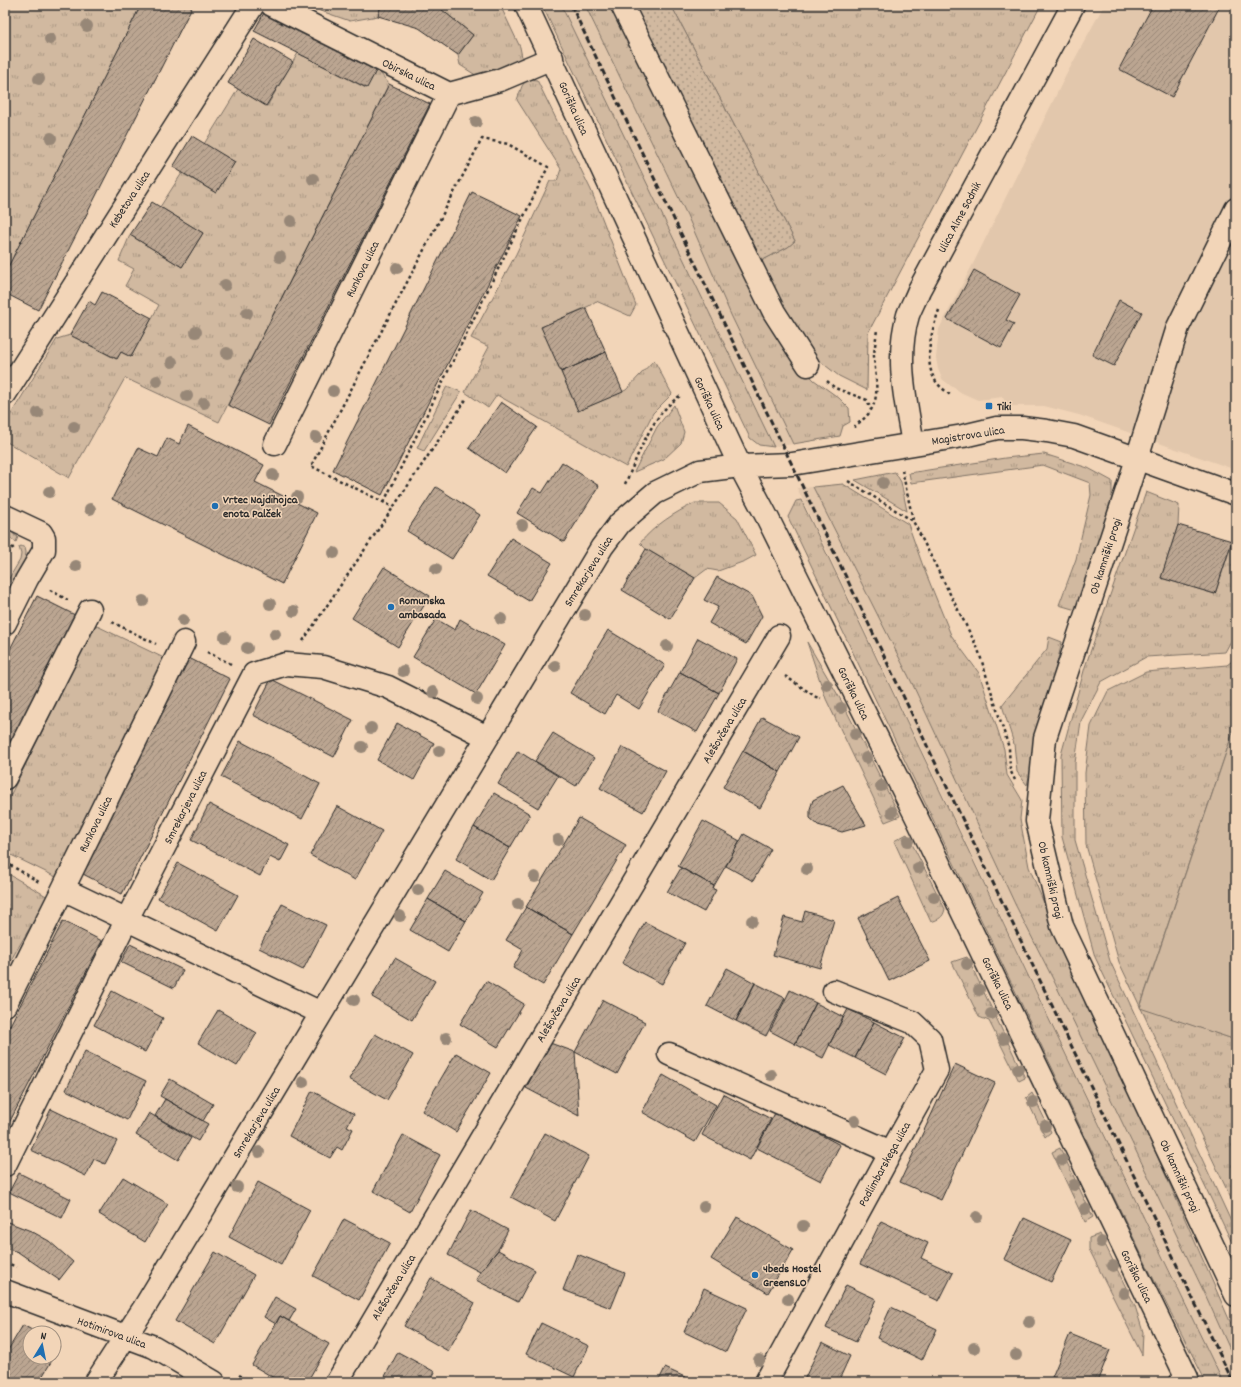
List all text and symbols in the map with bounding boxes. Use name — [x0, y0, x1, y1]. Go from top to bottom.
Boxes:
street label: Obirska ulica — [379, 55, 438, 96]
street label: Goriška ulica — [553, 79, 592, 139]
street label: Kebetova ulica — [105, 168, 155, 232]
street label: Ulica Alme Sodnik — [934, 179, 986, 256]
street label: Runkova ulica — [342, 238, 384, 301]
street label: Goriška ulica — [689, 374, 729, 433]
place label: Tiki — [997, 399, 1012, 416]
marker: Tiki — [984, 401, 994, 411]
street label: Magistrova ulica — [931, 422, 1006, 451]
place label: Vrtec Najdihojca enota Palček — [223, 492, 299, 523]
marker: Vrtec Najdihojca enota Palček — [210, 501, 220, 511]
street label: Ob kamniški progi — [1086, 516, 1127, 597]
street label: Smrekarjeva ulica — [561, 533, 618, 611]
place label: Romunska ambasada — [399, 593, 447, 624]
marker: Romunska ambasada — [386, 602, 396, 612]
street label: Goriška ulica — [832, 664, 873, 723]
street label: Alešovčeva ulica — [699, 694, 752, 767]
street label: Smrekarjeva ulica — [160, 768, 212, 848]
street label: Runkova ulica — [75, 793, 117, 856]
street label: Ob kamniški progi — [1032, 840, 1067, 921]
street label: Goriška ulica — [976, 954, 1017, 1013]
street label: Alešovčeva ulica — [533, 973, 586, 1046]
street label: Smrekarjeva ulica — [229, 1083, 286, 1162]
street label: Podlimbarskega ulica — [855, 1119, 916, 1210]
street label: Ob kamniški progi — [1154, 1137, 1203, 1216]
street label: Goriška ulica — [1115, 1247, 1156, 1306]
street label: Alešovčeva ulica — [368, 1251, 421, 1324]
place label: 4beds Hostel GreenSLO — [763, 1261, 821, 1292]
marker: 4beds Hostel GreenSLO — [750, 1270, 760, 1280]
street label: Hotimirova ulica — [75, 1313, 149, 1354]
north arrow — [22, 1325, 62, 1365]
text: N — [39, 1329, 48, 1346]

